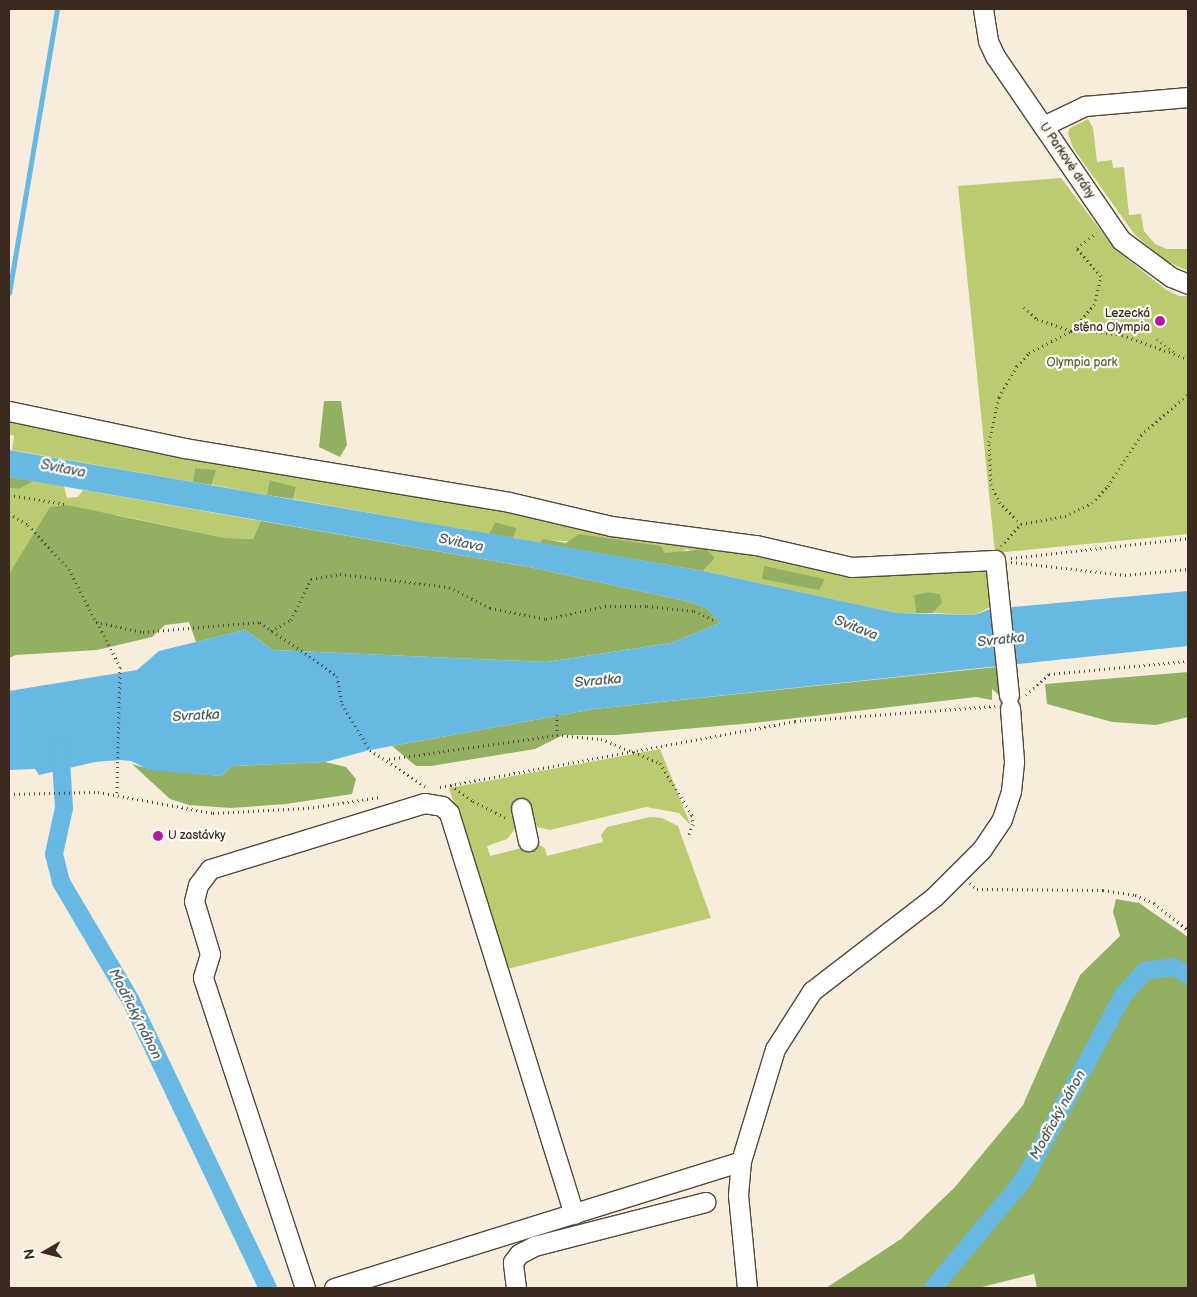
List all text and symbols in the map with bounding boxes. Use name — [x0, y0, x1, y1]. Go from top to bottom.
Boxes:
street label: U Parkové dráhy — [1036, 120, 1098, 202]
place label: Lezecká stěna Olympia — [1074, 307, 1150, 335]
marker: Lezecká stěna Olympia — [1154, 315, 1166, 327]
park label: Olympia park — [1047, 356, 1117, 370]
water label: Svitava — [39, 456, 87, 482]
water label: Svitava — [437, 530, 485, 556]
water label: Svitava — [832, 612, 880, 644]
water label: Svratka — [977, 629, 1025, 651]
water label: Svratka — [574, 671, 622, 691]
water label: Svratka — [172, 706, 220, 726]
place label: U zastávky — [168, 829, 226, 843]
marker: U zastávky — [152, 830, 164, 842]
water label: Modřický náhon — [105, 965, 165, 1063]
water label: Modřický náhon — [1026, 1067, 1090, 1163]
north arrow — [20, 1227, 70, 1277]
text: N — [21, 1248, 39, 1261]

